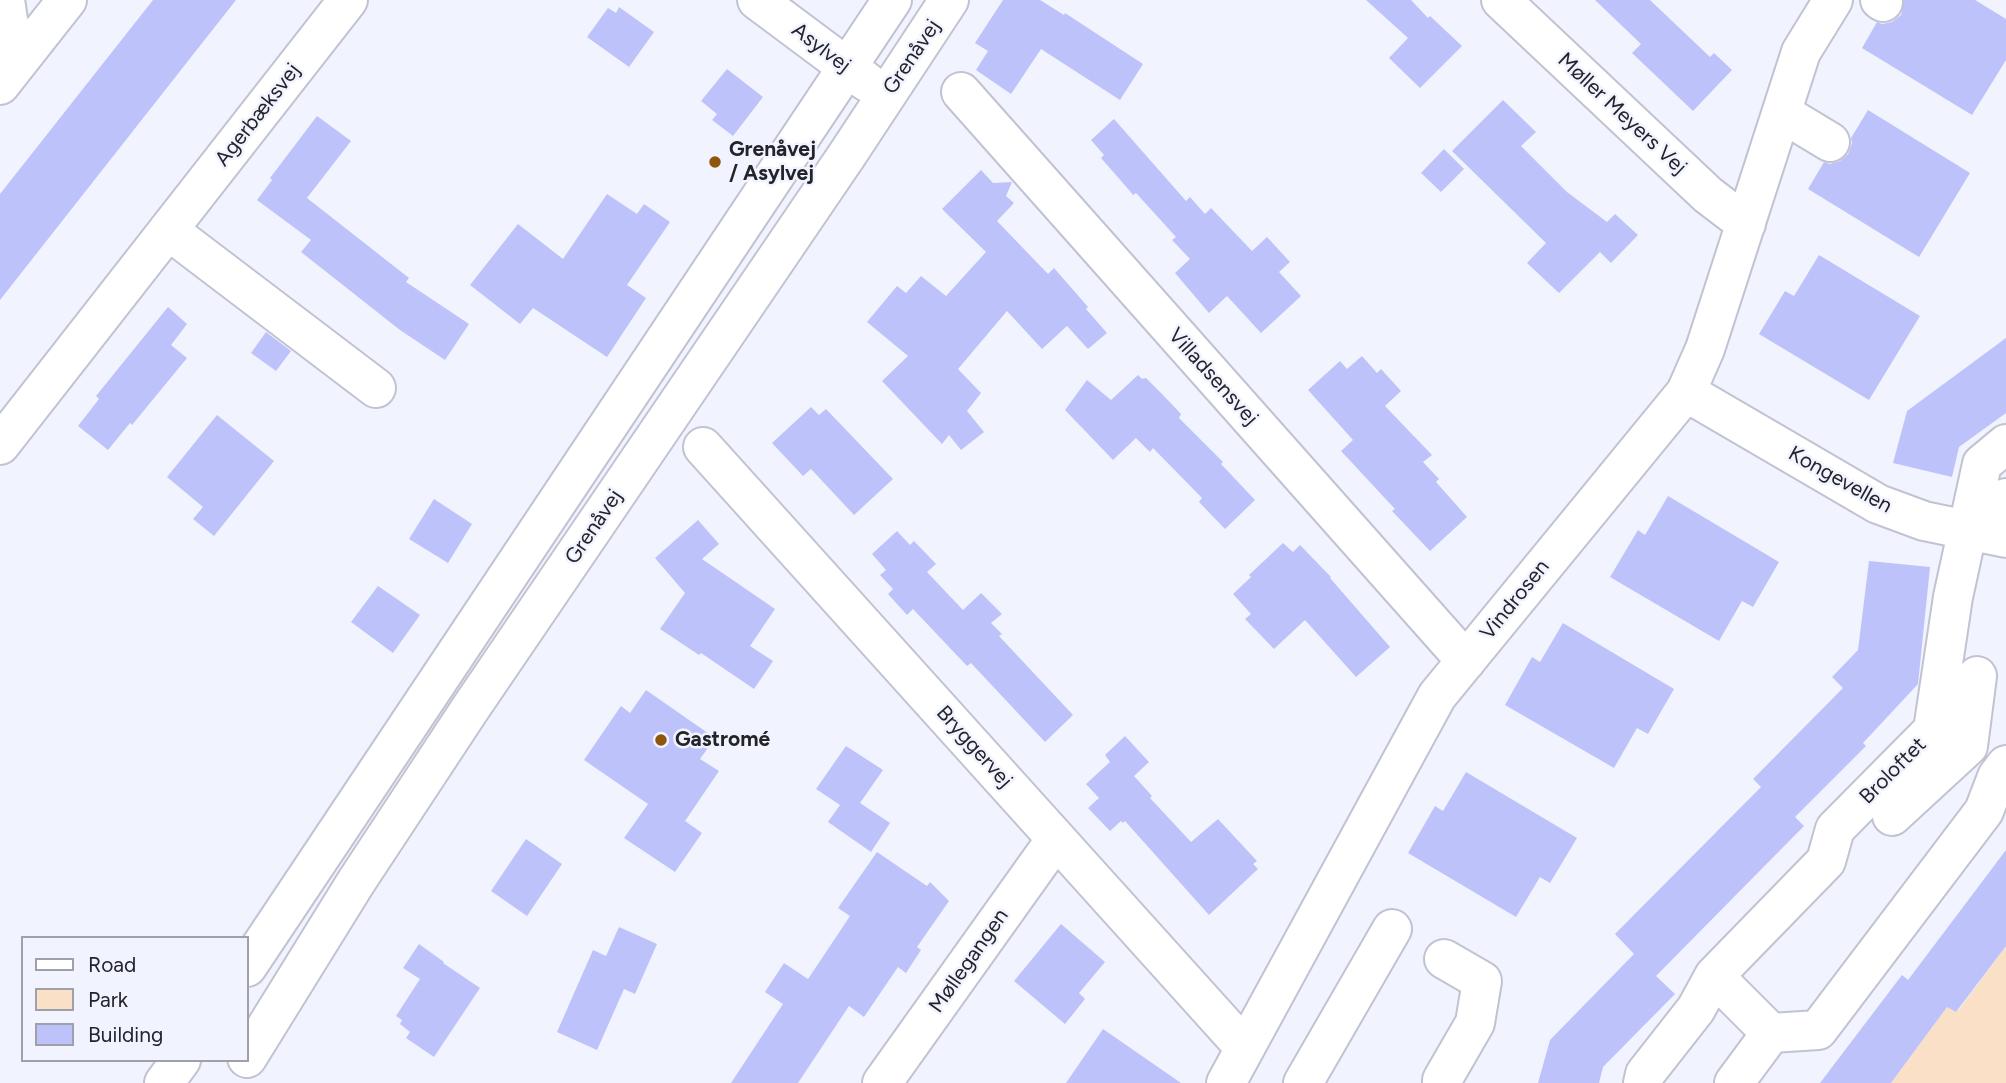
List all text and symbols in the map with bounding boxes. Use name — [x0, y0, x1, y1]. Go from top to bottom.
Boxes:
street label: Grenåvej — [878, 15, 946, 99]
street label: Asylvej — [786, 18, 856, 78]
street label: Møller Meyers Vej — [1552, 48, 1692, 180]
street label: Agerbæksvej — [210, 59, 306, 171]
place label: Grenåvej / Asylvej — [729, 137, 816, 187]
marker: Grenåvej / Asylvej — [707, 154, 723, 170]
street label: Villadsensvej — [1163, 323, 1263, 431]
street label: Kongevellen — [1784, 441, 1896, 519]
street label: Grenåvej — [560, 485, 628, 569]
street label: Vindrosen — [1475, 555, 1555, 645]
street label: Bryggervej — [931, 701, 1017, 793]
place label: Gastromé — [675, 727, 770, 753]
marker: Gastromé — [653, 732, 669, 748]
street label: Broloftet — [1854, 732, 1932, 810]
street label: Møllegangen — [924, 904, 1014, 1018]
legend — [21, 936, 248, 1062]
text: Road — [88, 952, 136, 977]
text: Park — [88, 987, 128, 1012]
text: Building — [88, 1022, 163, 1047]

